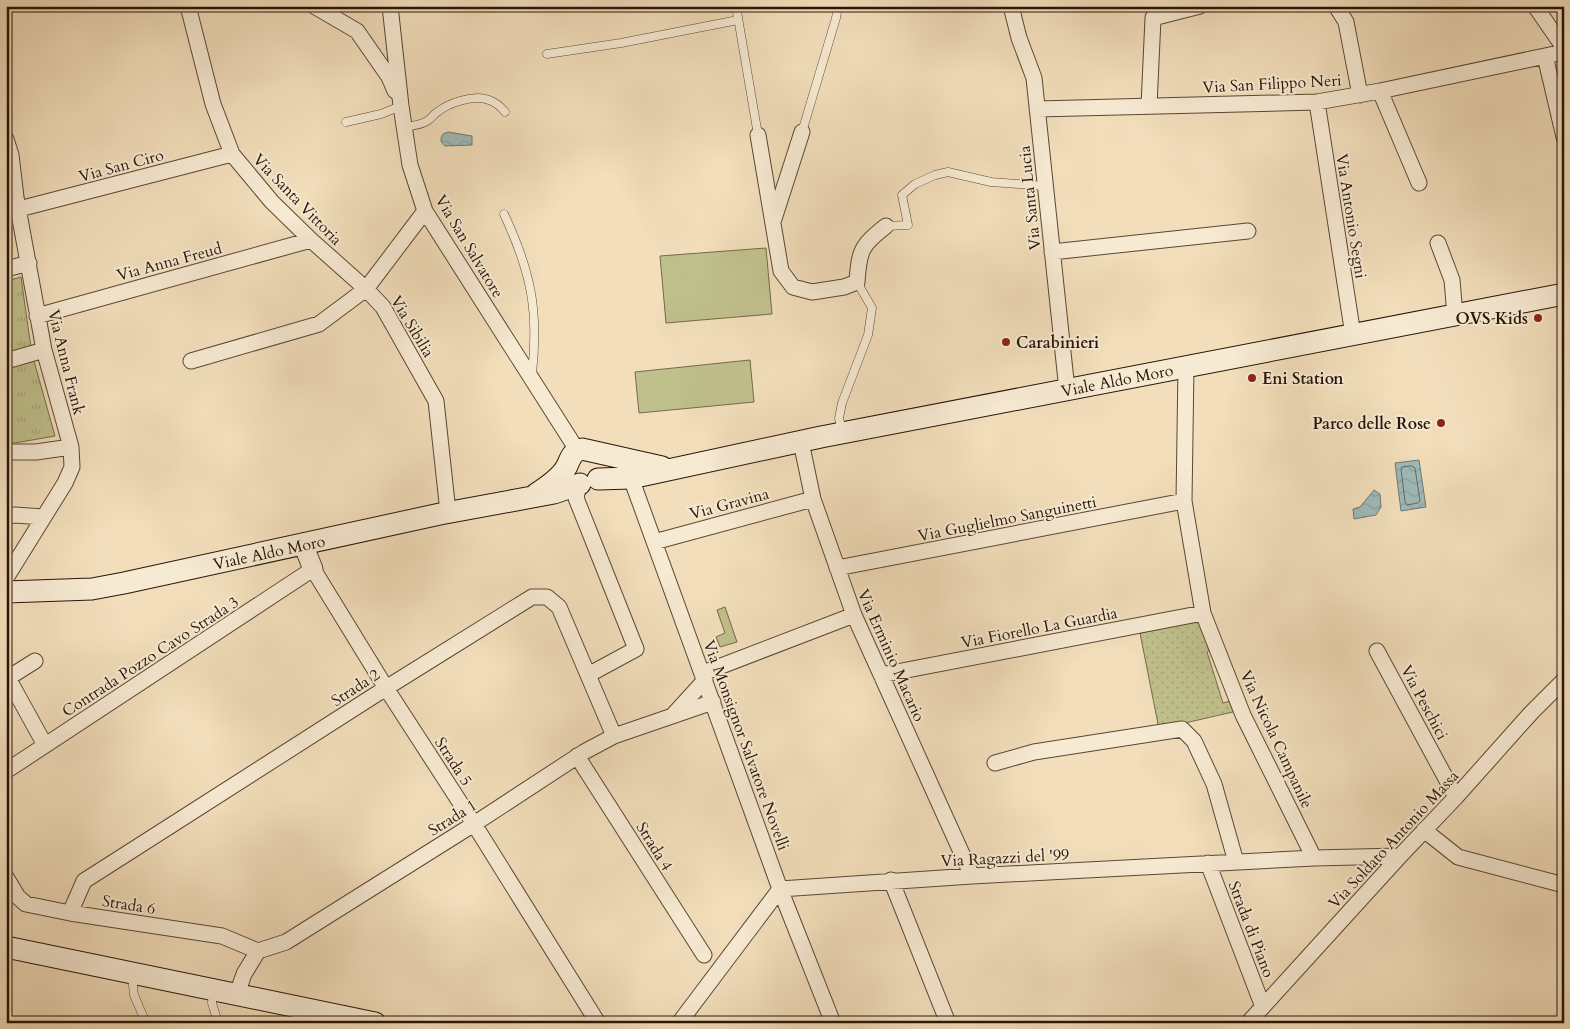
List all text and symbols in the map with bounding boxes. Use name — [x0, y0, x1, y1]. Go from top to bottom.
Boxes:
street label: Via San Filippo Neri — [1202, 69, 1343, 99]
street label: Via San Ciro — [76, 144, 166, 188]
street label: Via Santa Lucia — [1014, 144, 1046, 251]
street label: Via Santa Vittoria — [248, 149, 347, 251]
street label: Via Antonio Segni — [1330, 152, 1372, 281]
street label: Via San Salvatore — [430, 191, 509, 302]
street label: Via Anna Freud — [114, 237, 225, 287]
street label: Via Sibilia — [385, 291, 439, 362]
street label: Via Anna Frank — [42, 307, 90, 418]
place label: OVS Kids — [1455, 308, 1528, 330]
marker: OVS Kids — [1532, 312, 1544, 324]
place label: Carabinieri — [1016, 332, 1099, 354]
marker: Carabinieri — [1000, 336, 1012, 348]
street label: Viale Aldo Moro — [1059, 359, 1176, 403]
place label: Eni Station — [1262, 368, 1344, 390]
marker: Eni Station — [1246, 372, 1258, 384]
place label: Parco delle Rose — [1313, 413, 1431, 435]
marker: Parco delle Rose — [1435, 417, 1447, 429]
street label: Via Gravina — [687, 483, 772, 525]
street label: Via Guglielmo Sanguinetti — [916, 491, 1099, 547]
street label: Viale Aldo Moro — [211, 530, 328, 576]
street label: Via Erminio Macario — [852, 586, 930, 725]
street label: Contrada Pozzo Cavo Strada 3 — [58, 591, 243, 722]
street label: Via Fiorello La Guardia — [959, 602, 1119, 654]
street label: Via Monsignor Salvatore Novelli — [698, 637, 795, 854]
street label: Via Peschici — [1395, 661, 1453, 744]
street label: Strada 2 — [327, 664, 384, 712]
street label: Via Nicola Campanile — [1234, 667, 1318, 812]
street label: Strada 5 — [429, 733, 477, 790]
street label: Via Soldato Antonio Massa — [1324, 766, 1464, 914]
street label: Strada 1 — [424, 794, 481, 841]
street label: Strada 4 — [631, 818, 678, 875]
street label: Via Ragazzi del '99 — [940, 844, 1070, 872]
street label: Strada di Piano — [1223, 878, 1280, 981]
street label: Strada 6 — [101, 890, 157, 920]

